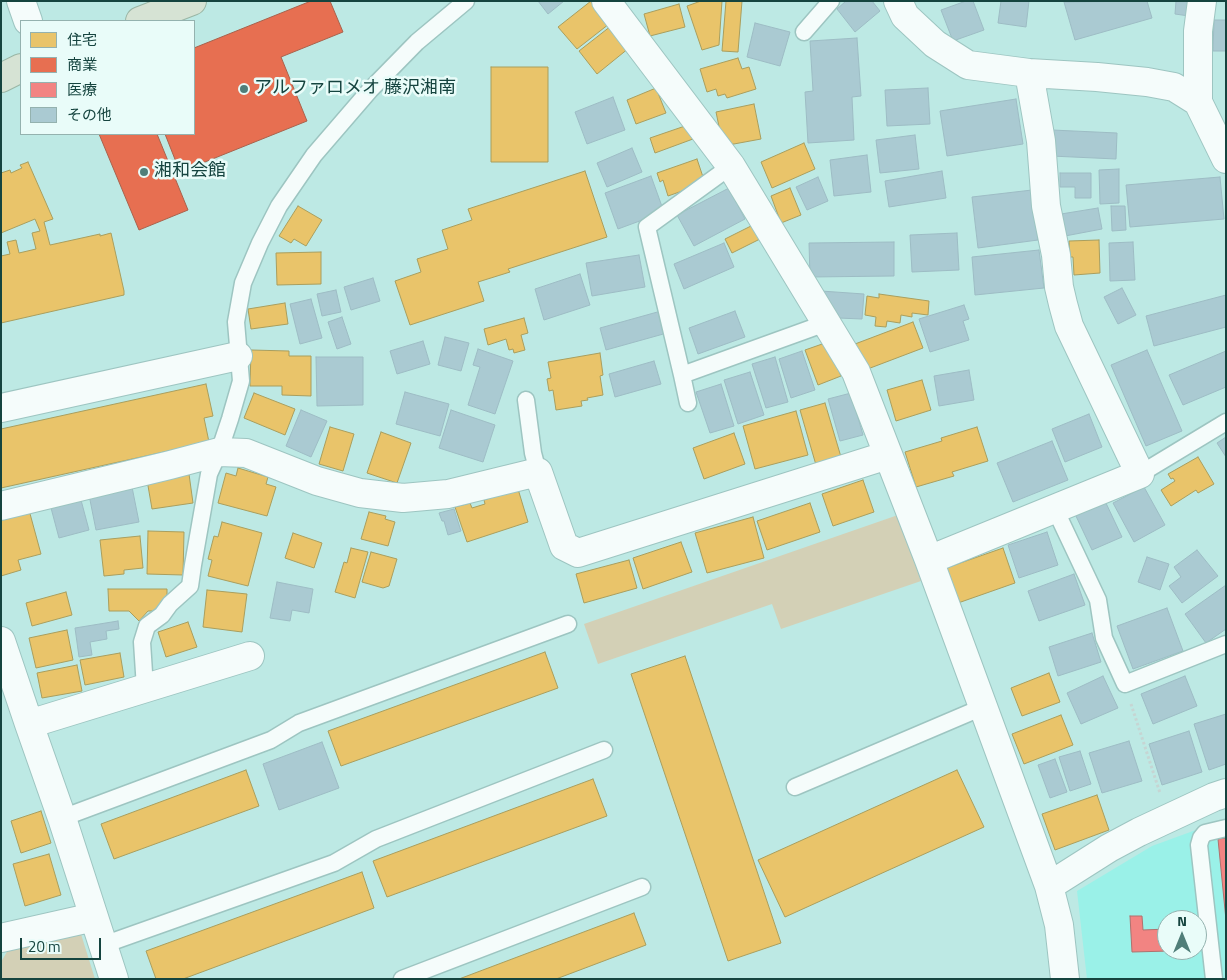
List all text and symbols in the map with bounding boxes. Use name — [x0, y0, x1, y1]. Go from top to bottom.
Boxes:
legend — [20, 20, 195, 135]
text: 住宅 — [67, 28, 97, 51]
text: 商業 — [67, 53, 97, 76]
text: 医療 — [67, 78, 97, 101]
place label: アルファロメオ 藤沢湘南 — [254, 78, 456, 100]
marker: アルファロメオ 藤沢湘南 — [238, 83, 250, 95]
text: その他 — [67, 103, 112, 126]
place label: 湘和会館 — [154, 161, 226, 183]
marker: 湘和会館 — [138, 166, 150, 178]
north arrow — [1157, 910, 1207, 960]
text: N — [1177, 910, 1187, 931]
scale bar — [22, 928, 104, 960]
text: 20 m — [28, 935, 61, 958]

